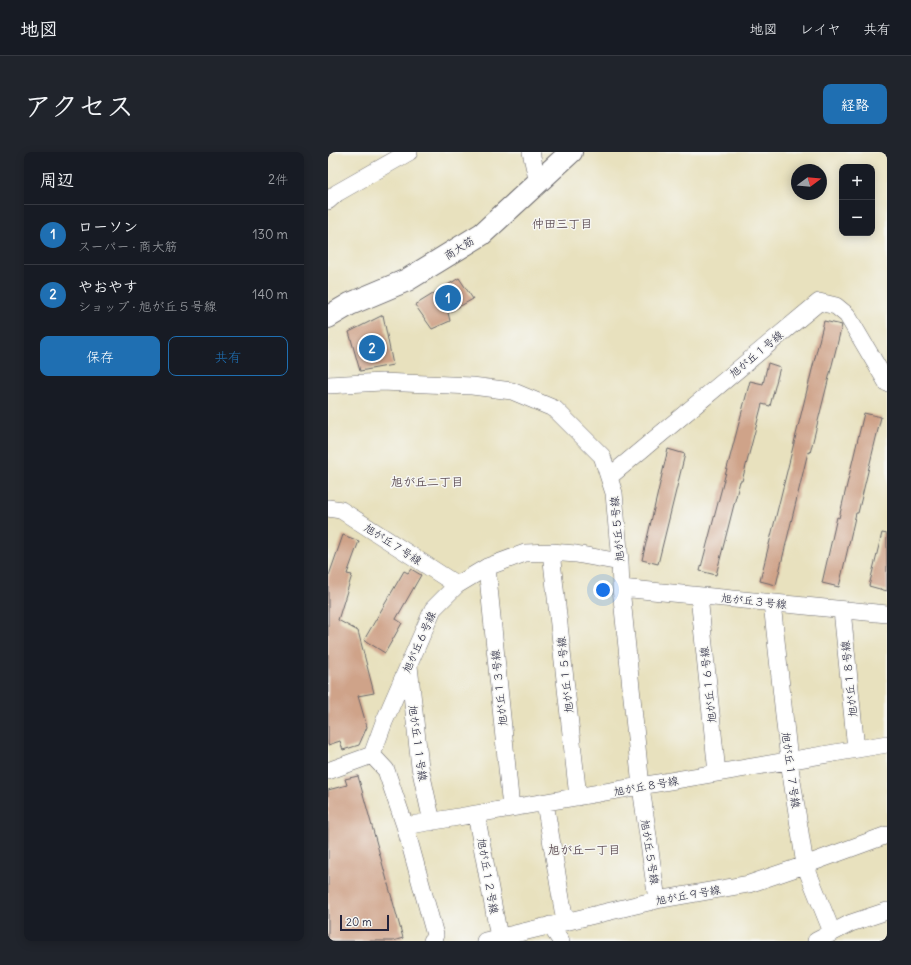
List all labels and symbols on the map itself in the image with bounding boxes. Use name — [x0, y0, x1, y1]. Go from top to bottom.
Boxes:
north arrow — [791, 164, 827, 200]
district label: 仲田三丁目 — [532, 216, 592, 231]
street label: 商大筋 — [441, 233, 477, 263]
pin: 1 — [435, 283, 461, 313]
street label: 旭が丘１号線 — [726, 327, 786, 381]
pin: 2 — [359, 333, 385, 363]
district label: 旭が丘二丁目 — [391, 474, 463, 489]
street label: 旭が丘５号線 — [607, 496, 627, 562]
street label: 旭が丘７号線 — [362, 520, 424, 568]
your location — [593, 580, 613, 600]
street label: 旭が丘３号線 — [720, 591, 788, 611]
street label: 旭が丘６号線 — [399, 609, 439, 675]
street label: 旭が丘１５号線 — [554, 636, 576, 714]
street label: 旭が丘１８号線 — [838, 640, 860, 718]
street label: 旭が丘１６号線 — [697, 646, 719, 724]
street label: 旭が丘１３号線 — [488, 649, 510, 727]
street label: 旭が丘１１号線 — [406, 704, 430, 782]
street label: 旭が丘１７号線 — [779, 731, 803, 809]
street label: 旭が丘８号線 — [612, 773, 680, 799]
street label: 旭が丘５号線 — [638, 818, 662, 886]
street label: 旭が丘１２号線 — [474, 837, 502, 915]
district label: 旭が丘一丁目 — [548, 842, 620, 857]
street label: 旭が丘９号線 — [654, 882, 722, 908]
scale bar — [340, 913, 389, 932]

